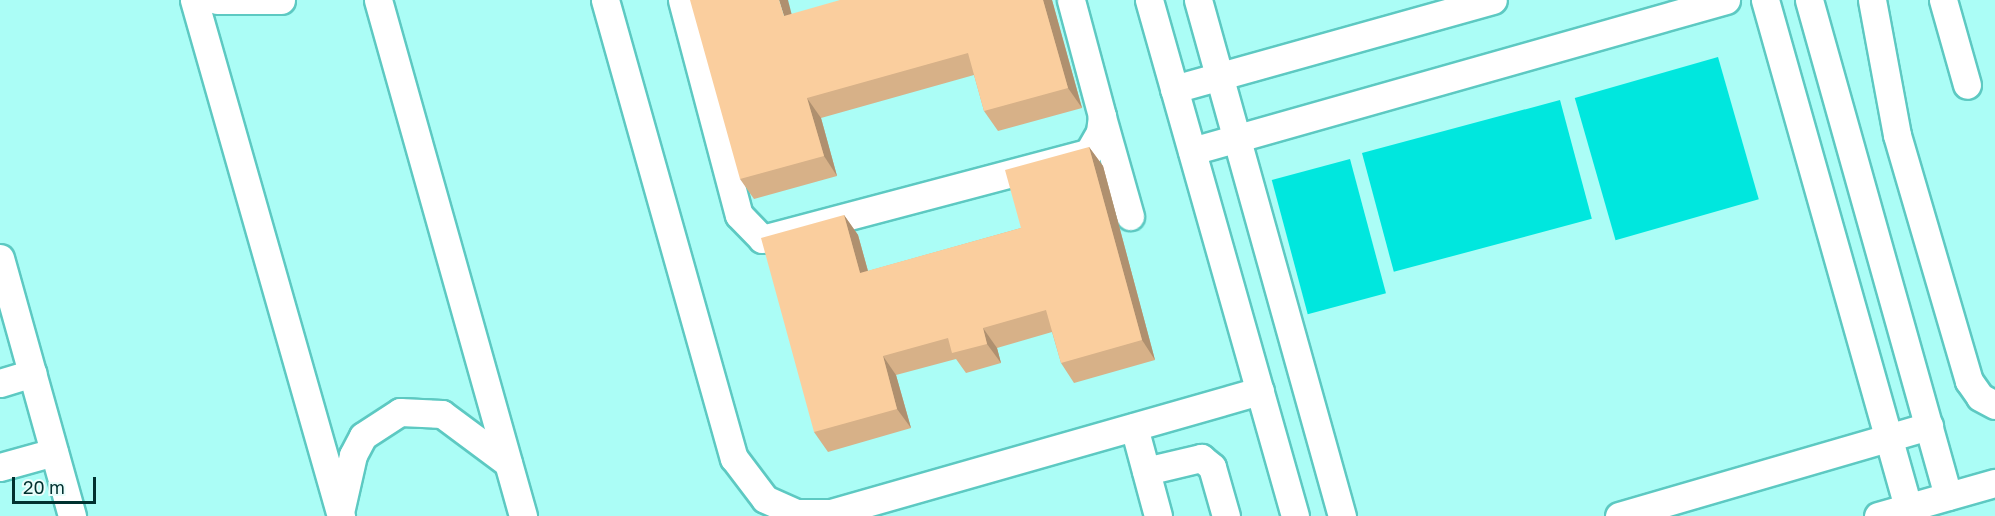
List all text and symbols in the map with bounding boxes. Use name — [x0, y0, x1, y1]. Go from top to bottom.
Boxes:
scale bar — [15, 465, 99, 503]
text: 20 m — [23, 476, 65, 498]

